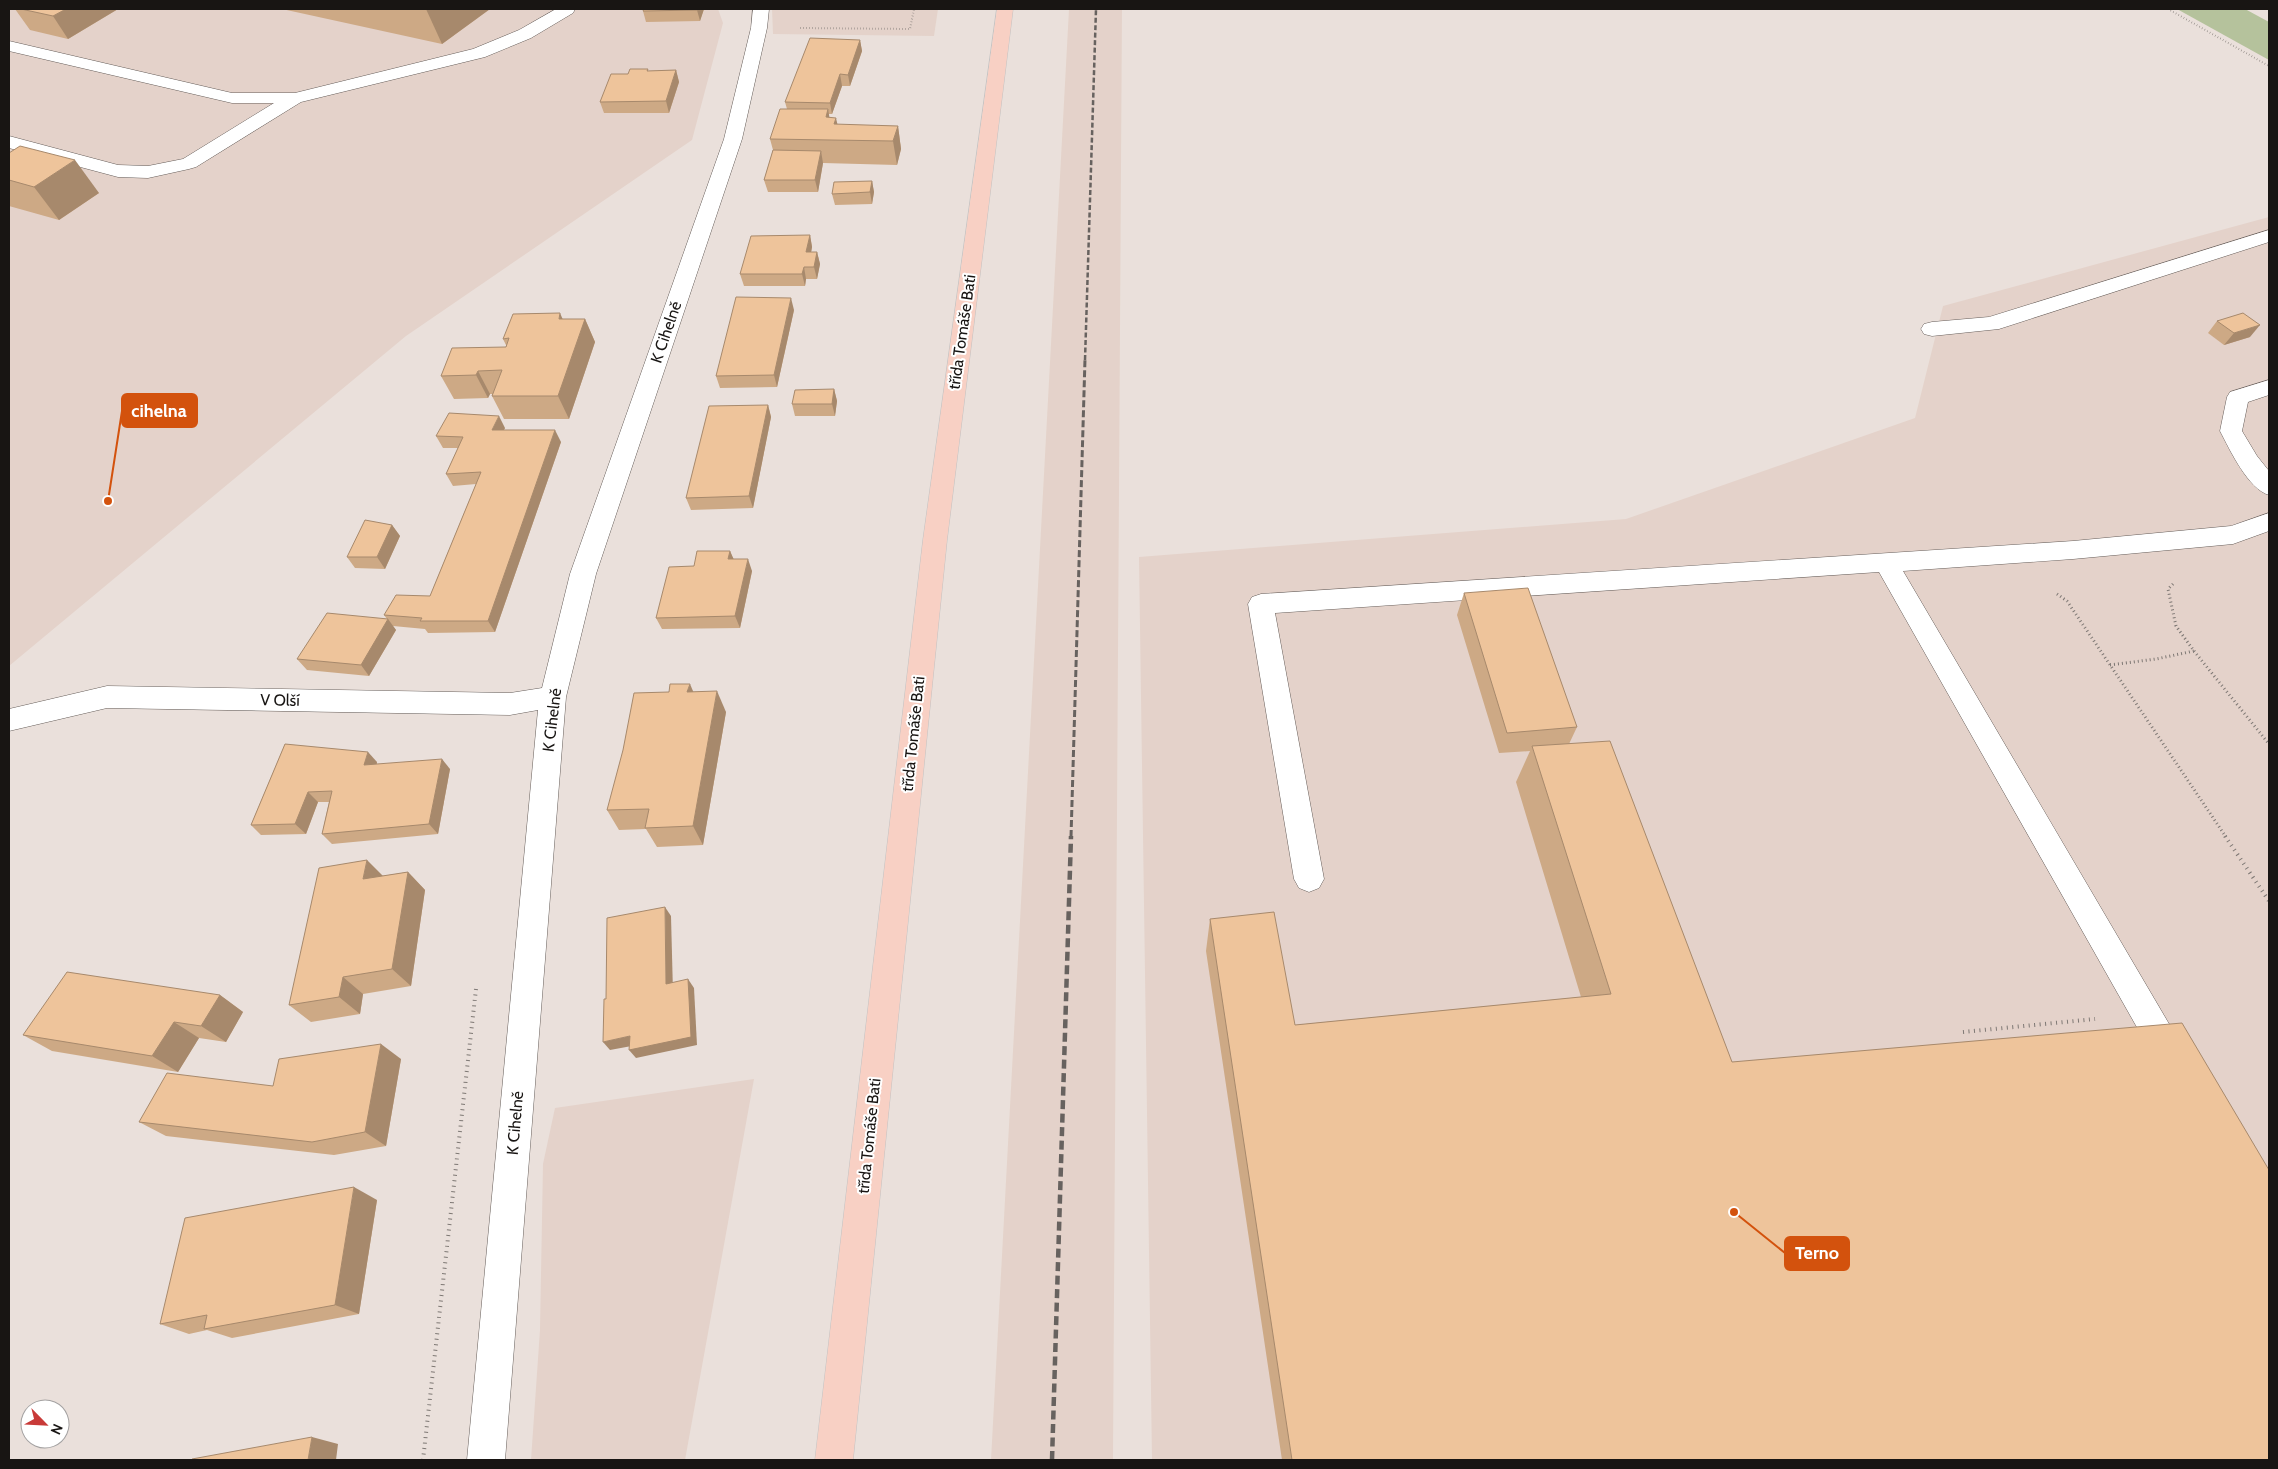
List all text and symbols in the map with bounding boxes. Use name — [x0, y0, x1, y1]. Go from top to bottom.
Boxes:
street label: třída Tomáše Bati — [945, 273, 979, 391]
street label: K Cihelně — [647, 299, 685, 365]
callout: cihelna — [122, 394, 197, 427]
text: cihelna — [131, 400, 187, 422]
street label: třída Tomáše Bati — [897, 675, 929, 793]
street label: K Cihelně — [539, 687, 565, 753]
street label: V Olší — [260, 690, 300, 710]
street label: třída Tomáše Bati — [853, 1077, 885, 1195]
street label: K Cihelně — [503, 1090, 527, 1156]
callout: Terno — [1785, 1237, 1849, 1270]
text: Terno — [1795, 1242, 1839, 1264]
north arrow — [20, 1399, 70, 1449]
text: N — [47, 1421, 67, 1437]

